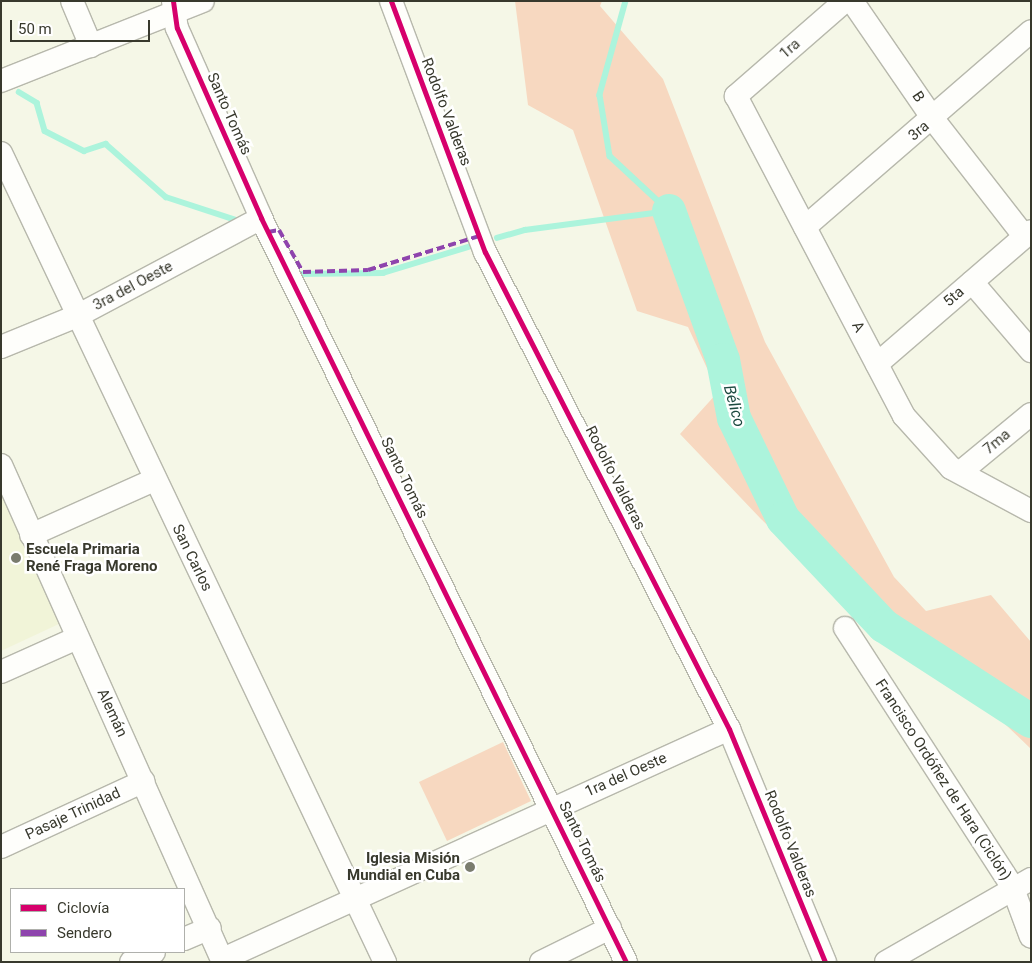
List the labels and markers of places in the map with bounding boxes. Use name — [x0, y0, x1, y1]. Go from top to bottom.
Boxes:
place label: Escuela Primaria René Fraga Moreno — [26, 540, 158, 575]
marker: Escuela Primaria René Fraga Moreno — [10, 552, 22, 564]
place label: Iglesia Misión Mundial en Cuba — [347, 849, 460, 884]
marker: Iglesia Misión Mundial en Cuba — [464, 861, 476, 873]

